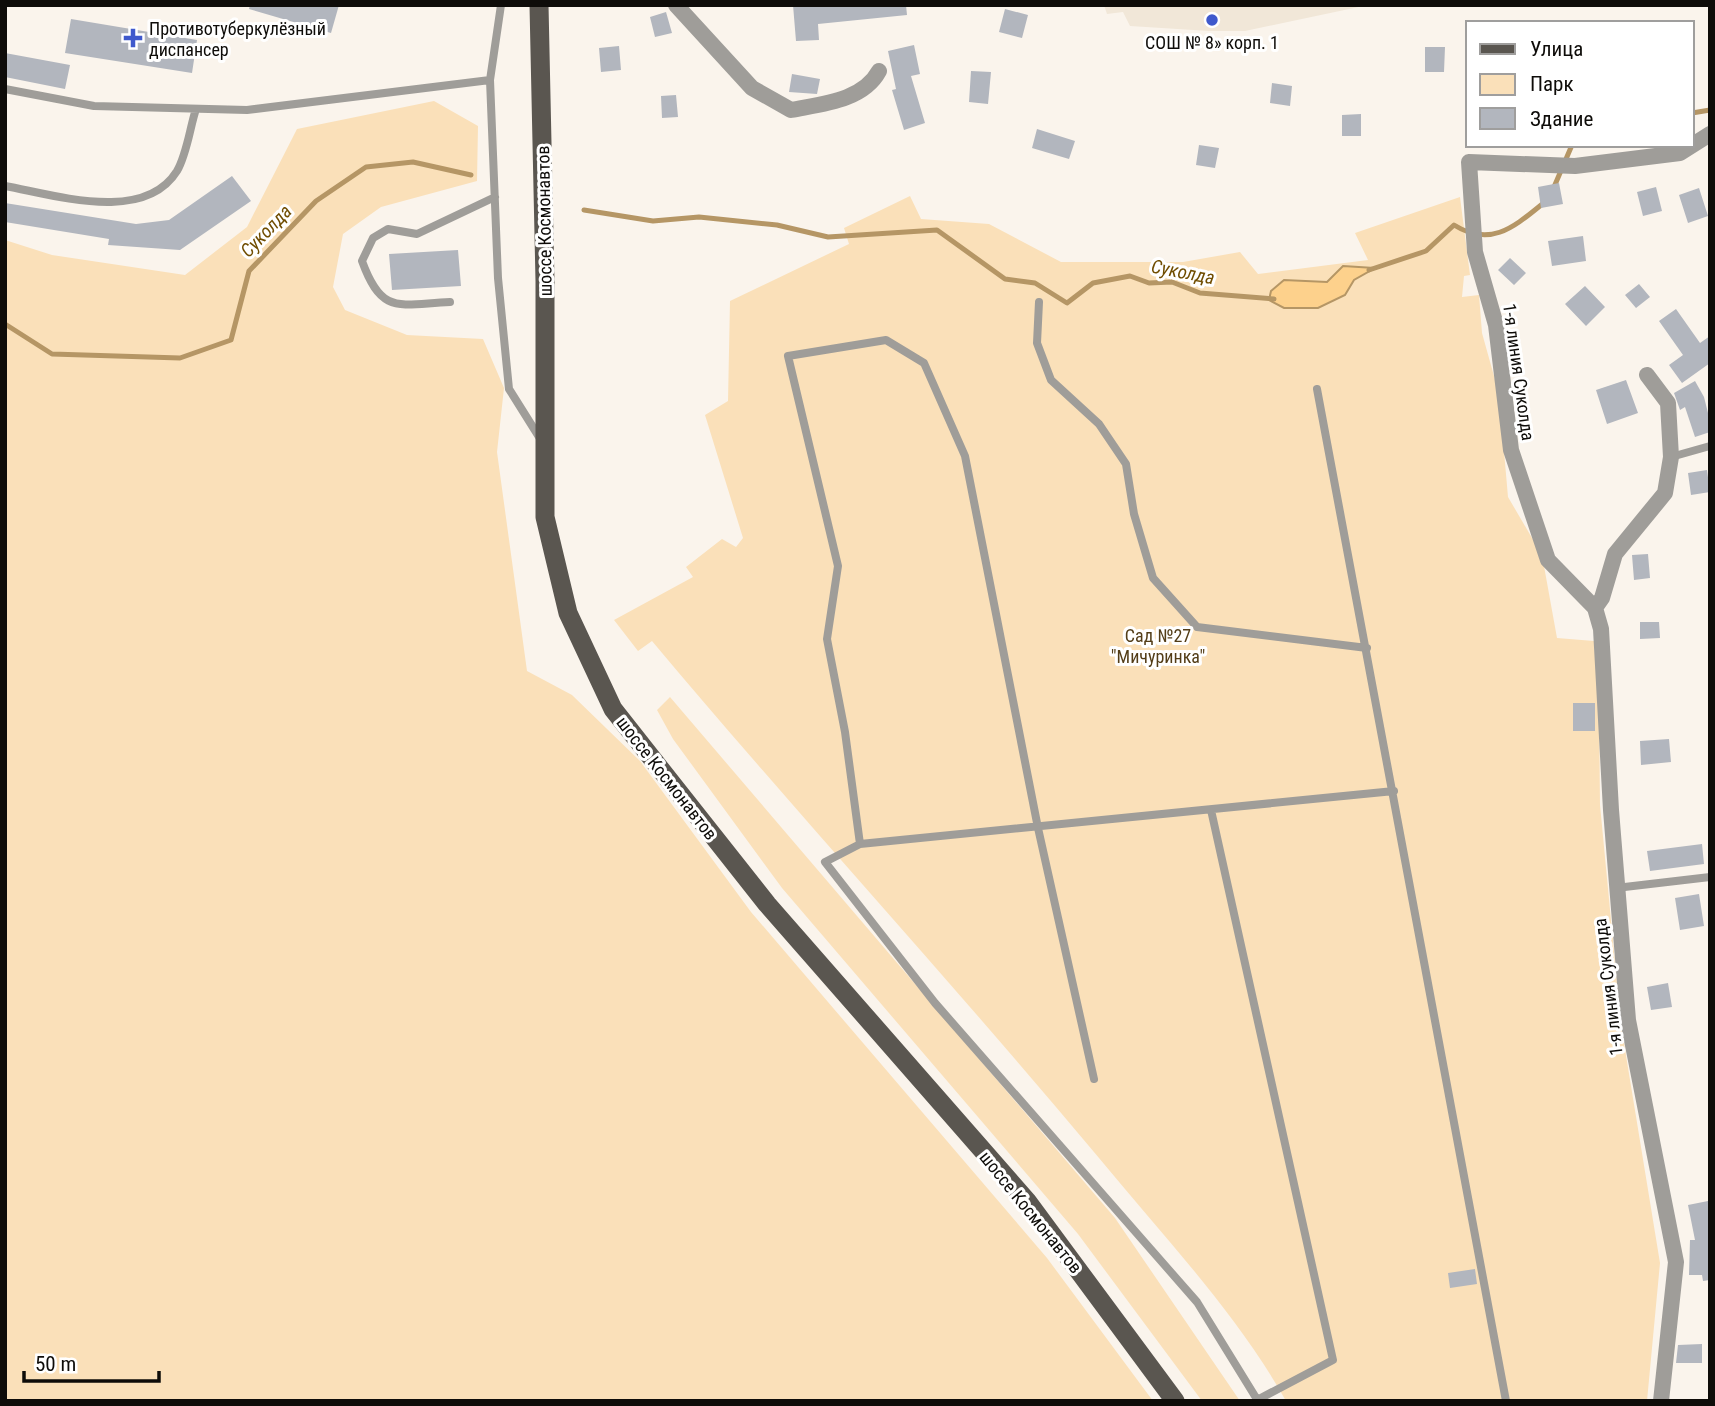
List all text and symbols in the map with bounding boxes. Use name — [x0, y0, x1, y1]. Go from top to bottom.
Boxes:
marker: СОШ № 8» корп. 1 — [1204, 12, 1220, 28]
place label: Противотуберкулёзный диспансер — [149, 18, 326, 60]
legend — [1466, 21, 1694, 147]
marker: Противотуберкулёзный диспансер — [123, 28, 143, 48]
place label: СОШ № 8» корп. 1 — [1145, 32, 1279, 53]
text: Улица — [1530, 37, 1583, 61]
text: Парк — [1530, 72, 1574, 96]
text: Здание — [1530, 107, 1594, 131]
street label: шоссе Космонавтов — [532, 145, 556, 297]
water label: Суколда — [235, 200, 297, 262]
water label: Суколда — [1149, 255, 1217, 289]
street label: 1-я линия Суколда — [1499, 302, 1539, 442]
park label: Сад №27 "Мичуринка" — [1111, 625, 1205, 667]
street label: шоссе Космонавтов — [612, 712, 722, 844]
street label: 1-я линия Суколда — [1589, 917, 1627, 1057]
street label: шоссе Космонавтов — [975, 1147, 1087, 1277]
scale bar — [24, 1340, 159, 1384]
text: 50 m — [35, 1352, 76, 1376]

